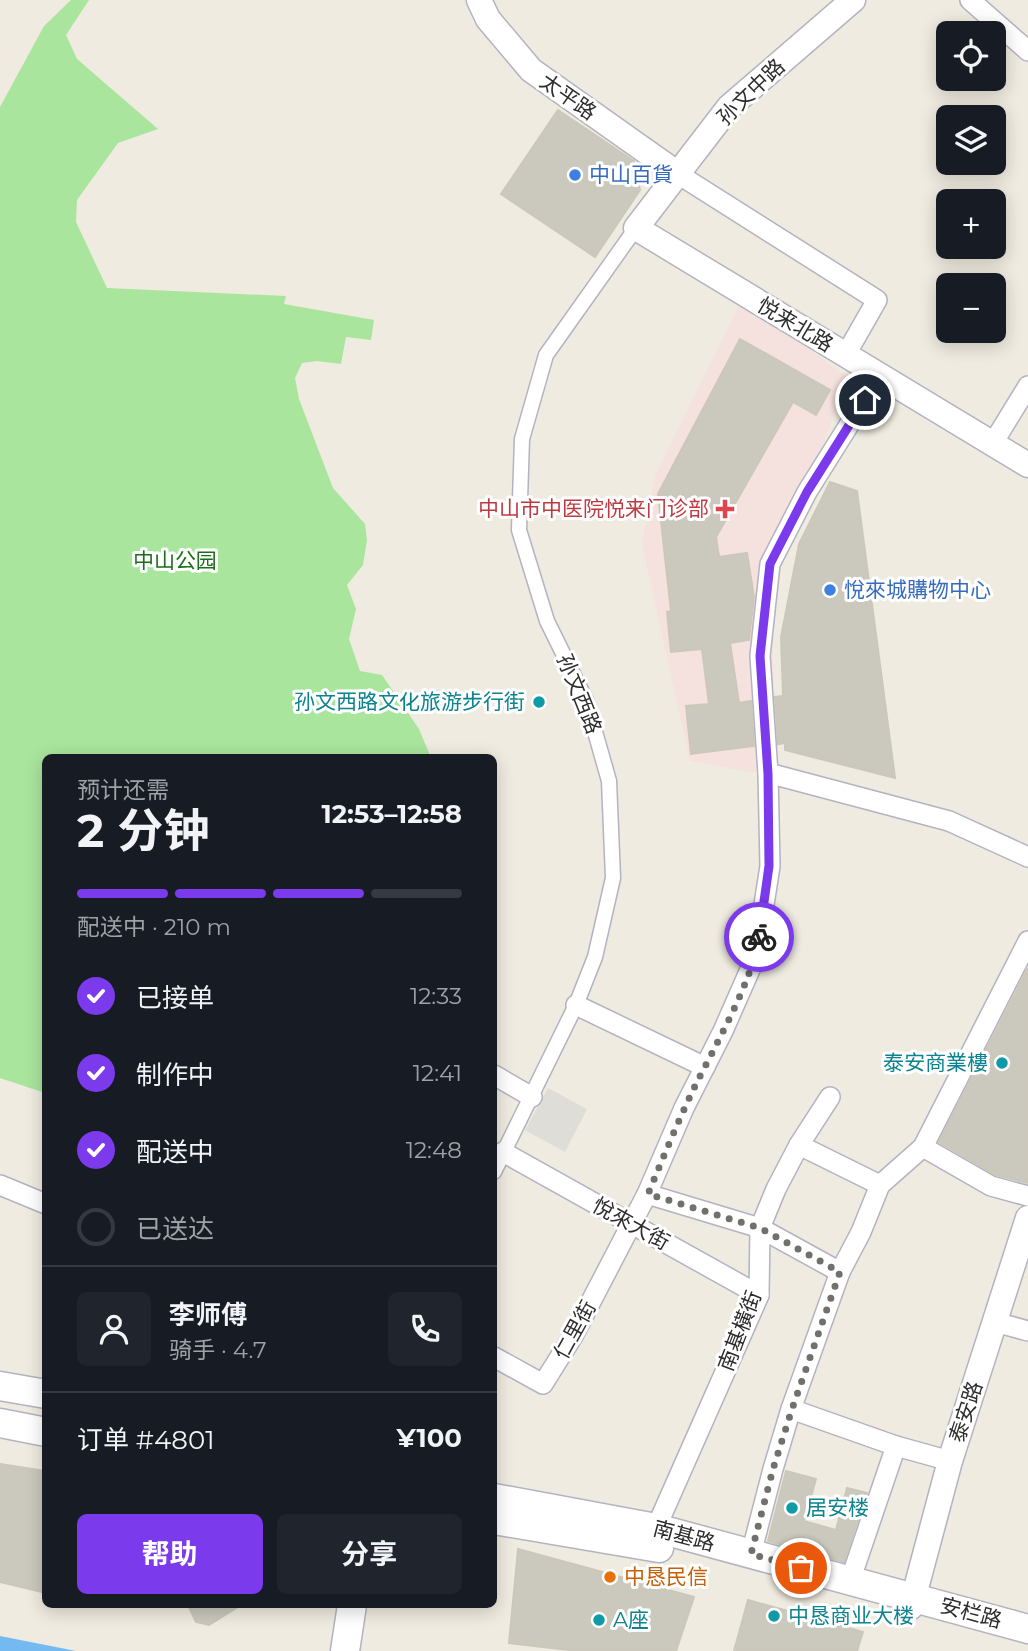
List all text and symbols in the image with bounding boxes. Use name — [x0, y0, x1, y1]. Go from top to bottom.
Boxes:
map controls — [936, 21, 1006, 343]
button: locate — [936, 21, 1006, 91]
street label: 孙文中路 — [712, 53, 790, 130]
street label: 太平路 — [535, 68, 601, 125]
button: layers — [936, 105, 1006, 175]
place label: 中山百貨 — [589, 162, 673, 187]
marker: 中山百貨 — [567, 167, 583, 183]
button: + — [936, 189, 1006, 259]
button: − — [936, 273, 1006, 343]
street label: 悦来北路 — [753, 292, 838, 357]
pin — [835, 370, 895, 430]
icon: home — [846, 381, 884, 419]
place label: 中山市中医院悦来门诊部 — [478, 496, 709, 521]
marker: 中山市中医院悦来门诊部 — [715, 499, 735, 519]
park label: 中山公园 — [133, 548, 217, 573]
place label: 悅來城購物中心 — [844, 577, 991, 602]
marker: 悅來城購物中心 — [822, 582, 838, 598]
street label: 孙文西路 — [552, 650, 607, 737]
place label: 孙文西路文化旅游步行街 — [294, 689, 525, 714]
marker: 孙文西路文化旅游步行街 — [531, 694, 547, 710]
text: 预计还需 — [77, 776, 169, 804]
text: 12:53–12:58 — [322, 798, 462, 830]
text: 2 分钟 — [77, 802, 209, 859]
courier — [724, 902, 794, 972]
text: 配送中 · 210 m — [77, 913, 231, 941]
icon: bike — [740, 918, 778, 956]
icon: check — [77, 977, 115, 1015]
text: 已接单 — [136, 982, 214, 1014]
text: 12:33 — [410, 982, 462, 1010]
place label: 泰安商業樓 — [883, 1050, 988, 1075]
icon: check — [77, 1054, 115, 1092]
marker: 泰安商業樓 — [994, 1055, 1010, 1071]
text: 制作中 — [136, 1059, 214, 1091]
text: 12:41 — [413, 1059, 462, 1087]
icon: check — [77, 1131, 115, 1169]
text: 配送中 — [136, 1136, 214, 1168]
text: 12:48 — [406, 1136, 462, 1164]
street label: 悅來大街 — [588, 1192, 674, 1255]
text: 已送达 — [136, 1213, 214, 1245]
street label: 南基橫街 — [713, 1287, 766, 1375]
button: person — [77, 1292, 151, 1366]
button: phone — [388, 1292, 462, 1366]
street label: 仁里街 — [548, 1296, 601, 1363]
text: 李师傅 — [169, 1299, 247, 1331]
text: 骑手 · 4.7 — [169, 1336, 267, 1364]
street label: 泰安路 — [944, 1378, 987, 1446]
text: ¥100 — [397, 1422, 462, 1454]
text: 订单 #4801 — [77, 1424, 215, 1456]
place label: 居安楼 — [806, 1495, 869, 1520]
marker: 居安楼 — [784, 1500, 800, 1516]
button: 帮助 — [77, 1514, 263, 1594]
button: 分享 — [277, 1514, 462, 1594]
street label: 南基路 — [650, 1515, 718, 1556]
pin — [771, 1538, 831, 1598]
icon: bag — [782, 1549, 820, 1587]
place label: 中恳民信 — [624, 1564, 708, 1589]
marker: 中恳民信 — [602, 1569, 618, 1585]
street label: 安栏路 — [937, 1592, 1005, 1633]
place label: 中恳商业大楼 — [788, 1603, 914, 1628]
place label: A座 — [613, 1607, 649, 1632]
marker: 中恳商业大楼 — [766, 1608, 782, 1624]
marker: A座 — [591, 1612, 607, 1628]

